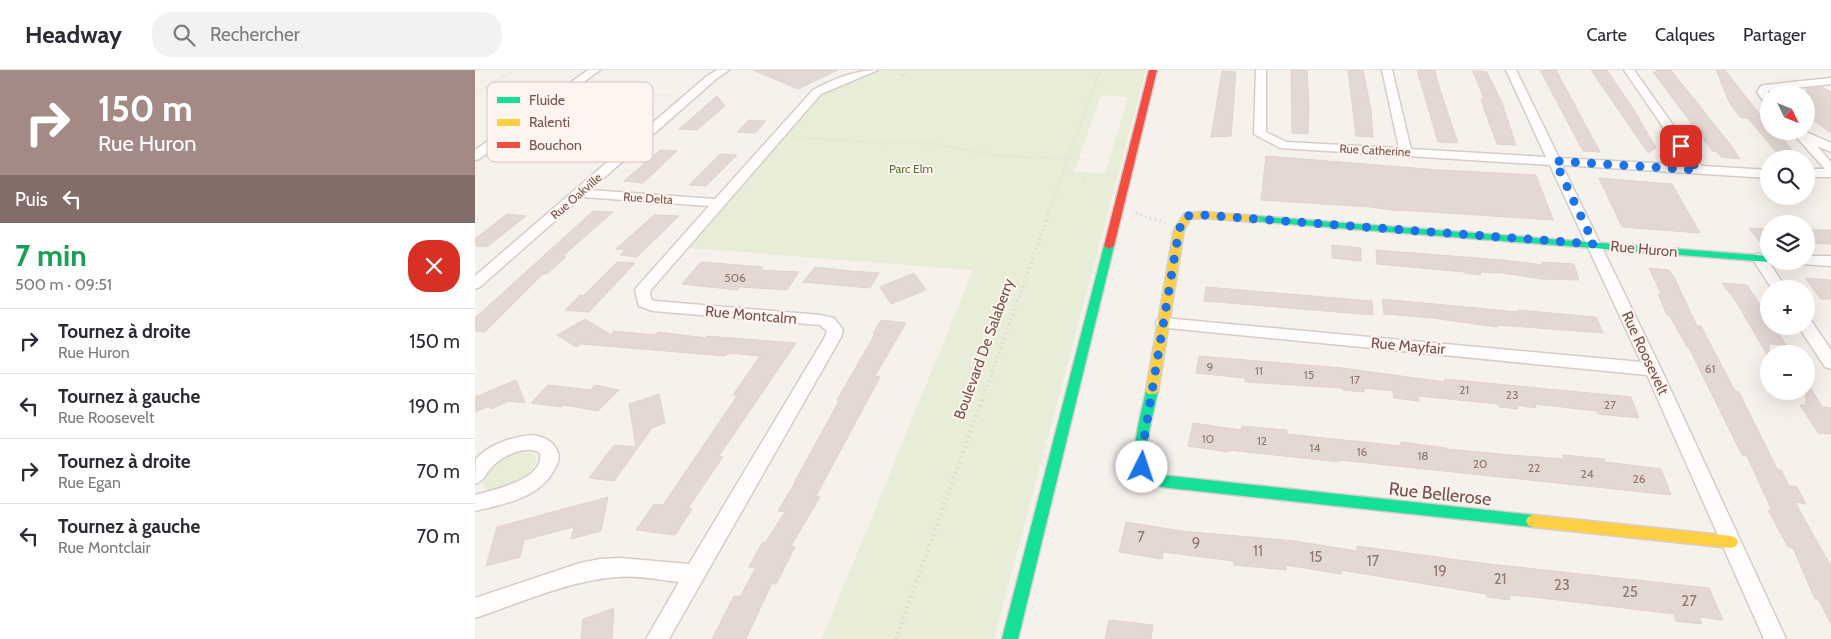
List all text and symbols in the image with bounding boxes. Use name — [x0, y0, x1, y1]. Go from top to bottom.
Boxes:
search box — [152, 12, 502, 57]
text: Headway — [25, 20, 122, 49]
icon: search — [170, 21, 198, 49]
text: Rechercher — [210, 23, 300, 46]
text: Carte — [1586, 24, 1627, 46]
text: Calques — [1655, 24, 1715, 46]
text: Partager — [1743, 24, 1806, 46]
legend — [487, 82, 653, 162]
north arrow — [1760, 85, 1815, 140]
map controls — [1760, 85, 1815, 400]
text: 150 m — [98, 87, 193, 130]
icon: right — [15, 90, 80, 155]
text: Fluide — [529, 91, 565, 109]
text: Ralenti — [529, 113, 570, 131]
pin — [1660, 125, 1702, 167]
text: Rue Huron — [98, 130, 197, 157]
icon: arrive — [1667, 132, 1695, 160]
text: Bouchon — [529, 136, 582, 154]
street label: Rue Catherine — [1339, 141, 1411, 159]
button: search — [1760, 150, 1815, 205]
park label: Parc Elm — [889, 161, 933, 176]
street label: Rue Oakville — [547, 170, 605, 222]
icon: left — [58, 185, 86, 213]
text: Puis — [15, 188, 48, 211]
street label: Rue Delta — [623, 189, 673, 207]
button: layers — [1760, 215, 1815, 270]
text: 7 min — [15, 237, 87, 274]
street label: Rue Huron — [1610, 237, 1678, 261]
button: close — [408, 240, 460, 292]
house number: 506 — [724, 270, 746, 285]
text: 500 m · 09:51 — [15, 275, 112, 294]
street label: Boulevard De Salaberry — [950, 276, 1018, 422]
button: + — [1760, 280, 1815, 335]
street label: Rue Montcalm — [704, 302, 798, 328]
street label: Rue Roosevelt — [1618, 308, 1672, 398]
text: Tournez à droite — [58, 320, 191, 343]
icon: right — [15, 327, 43, 355]
text: 150 m — [409, 330, 460, 353]
street label: Rue Mayfair — [1370, 334, 1446, 358]
text: Rue Huron — [58, 343, 130, 362]
button: − — [1760, 345, 1815, 400]
house number: 9 — [1207, 359, 1214, 374]
house number: 61 — [1705, 361, 1715, 376]
house number: 11 — [1255, 363, 1263, 378]
house number: 15 — [1304, 367, 1314, 382]
house number: 17 — [1350, 372, 1360, 387]
house number: 21 — [1459, 382, 1469, 397]
text: Tournez à gauche — [58, 385, 200, 408]
house number: 23 — [1506, 387, 1518, 402]
icon: left — [15, 392, 43, 420]
text: 190 m — [409, 395, 460, 418]
house number: 27 — [1604, 397, 1616, 412]
text: Rue Roosevelt — [58, 408, 154, 427]
house number: 10 — [1202, 431, 1214, 446]
house number: 12 — [1257, 433, 1267, 448]
position arrow — [1115, 440, 1167, 492]
house number: 14 — [1310, 440, 1320, 455]
house number: 16 — [1357, 444, 1368, 459]
house number: 18 — [1417, 448, 1429, 463]
text: Tournez à droite — [58, 450, 191, 473]
house number: 20 — [1473, 456, 1487, 471]
icon: right — [15, 457, 43, 485]
text: 70 m — [416, 460, 460, 483]
house number: 22 — [1528, 460, 1540, 475]
house number: 24 — [1580, 466, 1594, 481]
house number: 26 — [1632, 471, 1646, 486]
text: Rue Egan — [58, 473, 121, 492]
street label: Rue Bellerose — [1388, 478, 1492, 510]
text: Tournez à gauche — [58, 515, 200, 538]
icon: left — [15, 522, 43, 550]
text: 70 m — [416, 525, 460, 548]
house number: 7 — [1137, 528, 1145, 546]
house number: 9 — [1192, 534, 1200, 552]
text: Rue Montclair — [58, 538, 151, 557]
house number: 11 — [1253, 542, 1263, 560]
house number: 15 — [1309, 548, 1323, 566]
house number: 17 — [1367, 552, 1380, 570]
house number: 19 — [1433, 562, 1447, 580]
house number: 21 — [1494, 570, 1506, 588]
house number: 23 — [1554, 576, 1570, 594]
house number: 25 — [1622, 583, 1638, 601]
house number: 27 — [1681, 592, 1697, 610]

